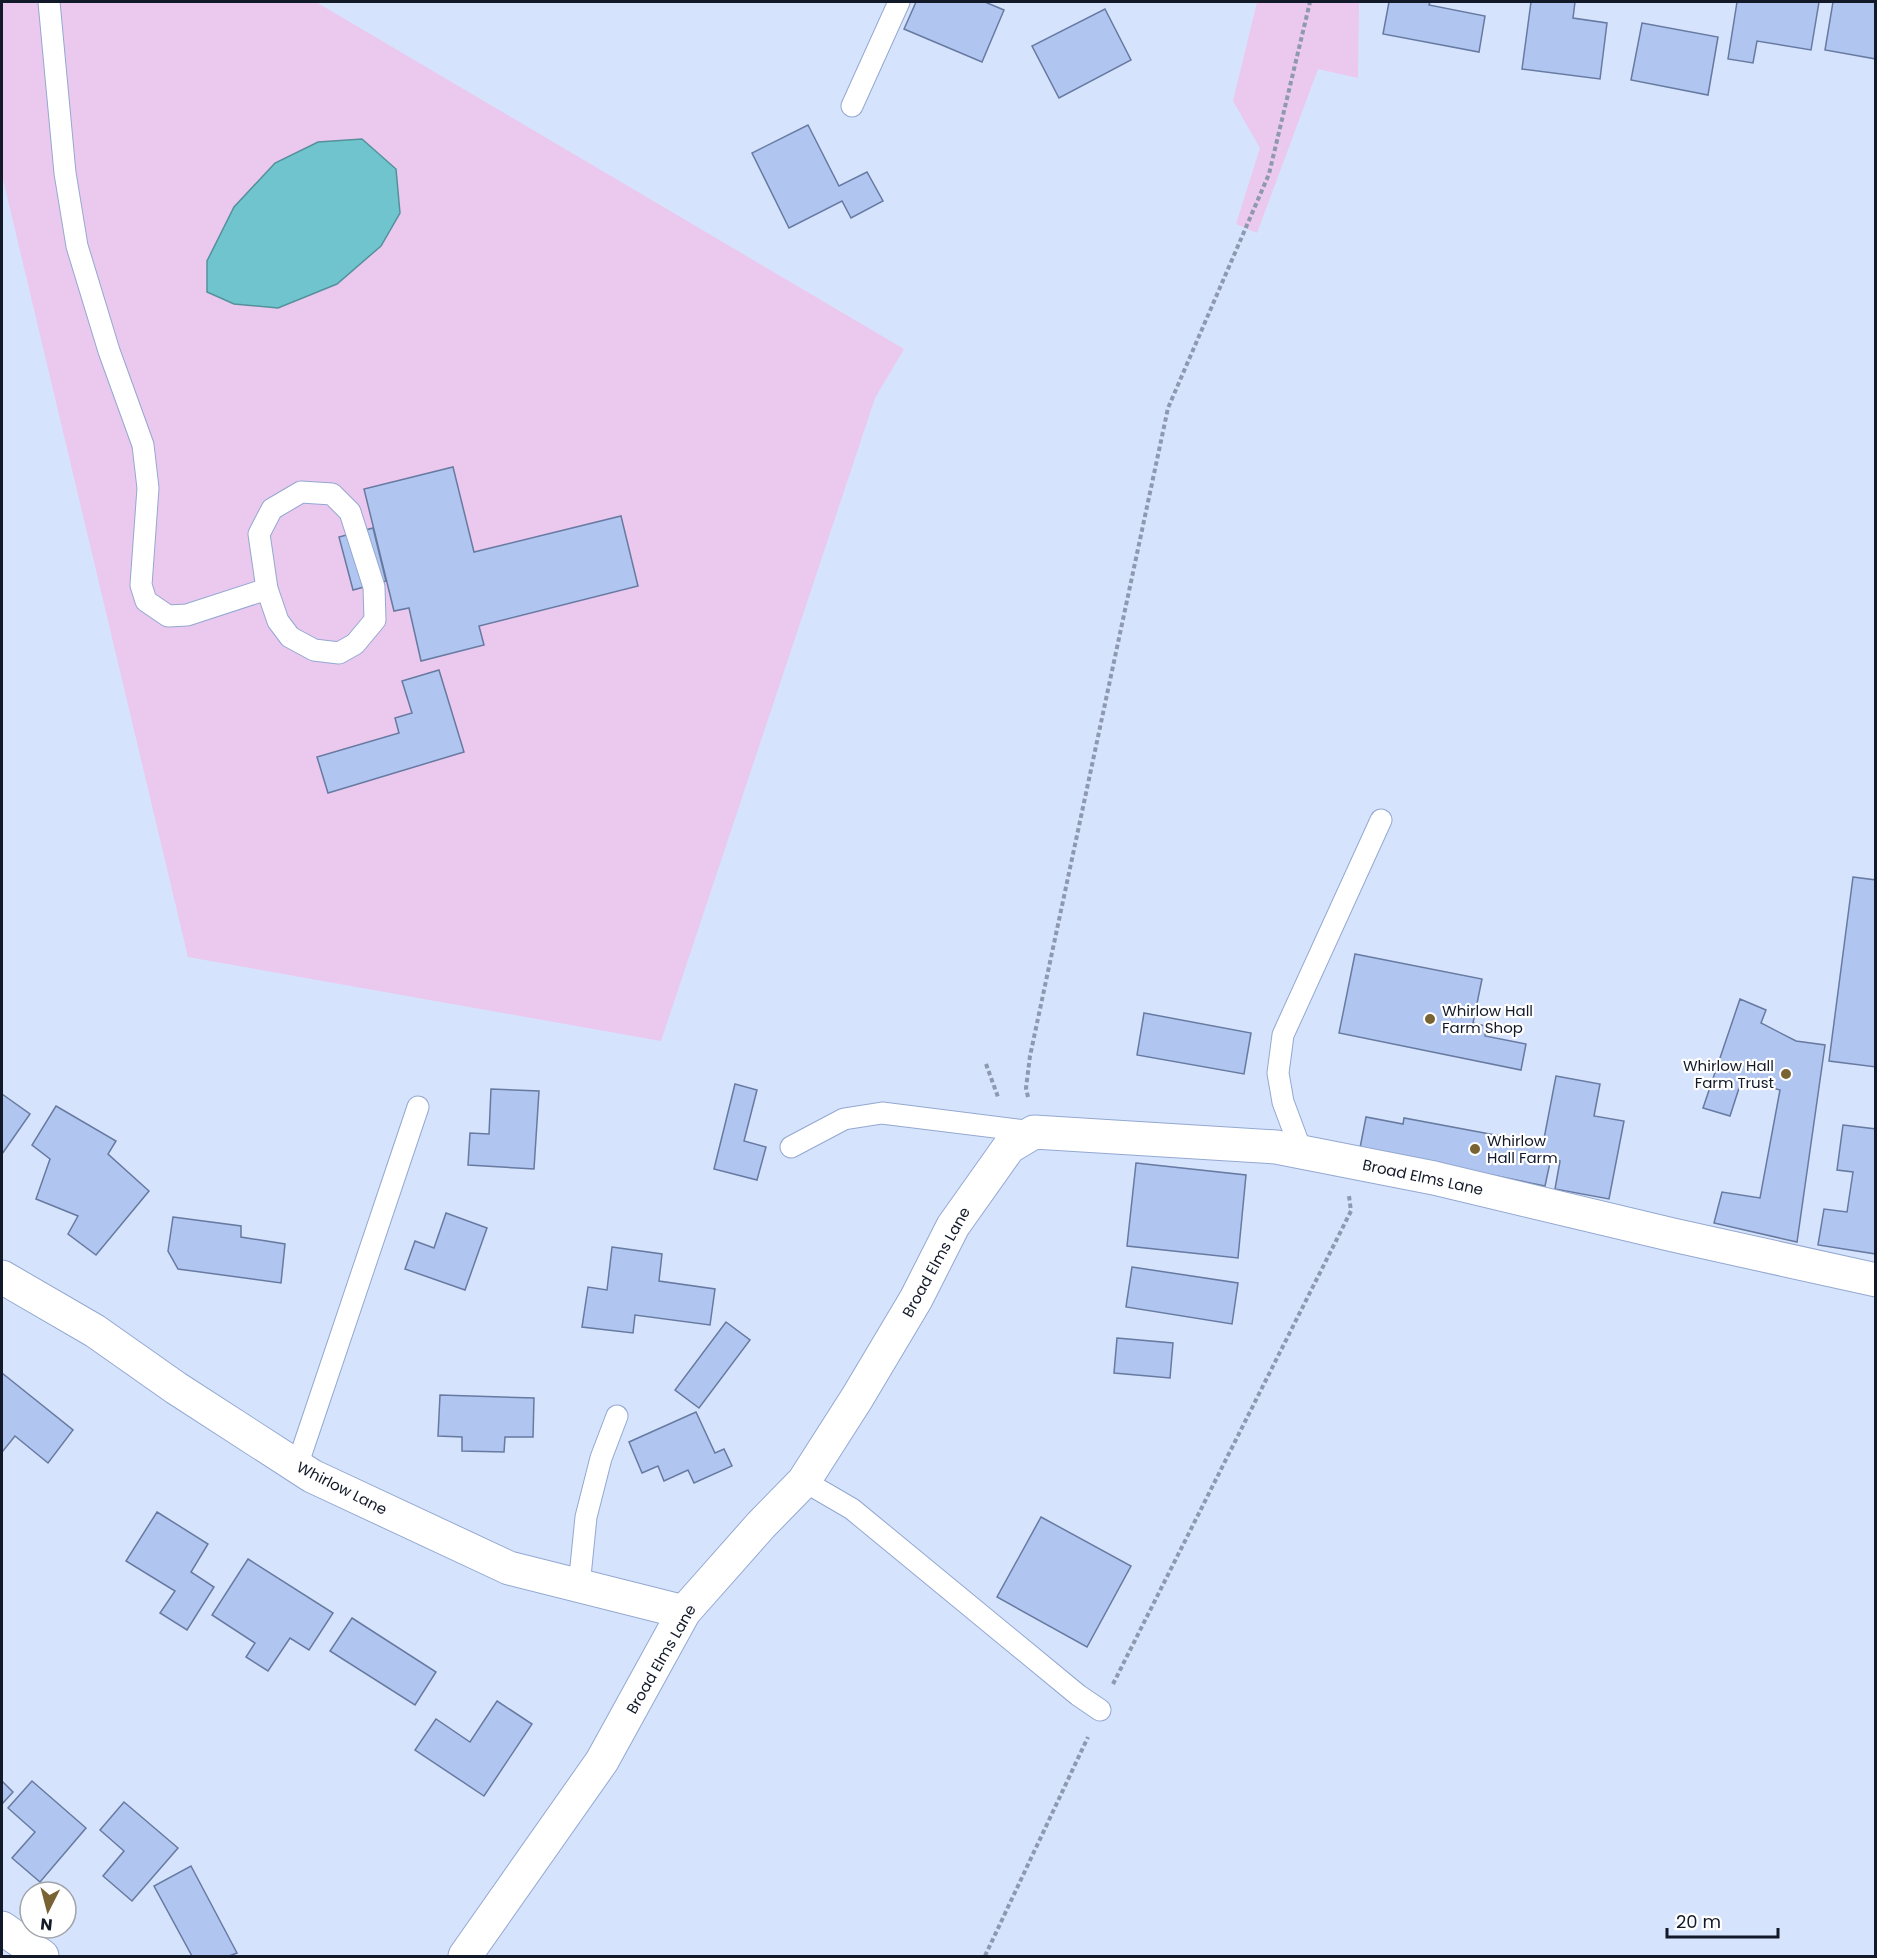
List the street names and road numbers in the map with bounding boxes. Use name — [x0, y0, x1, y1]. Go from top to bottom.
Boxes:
street label: Broad Elms Lane — [1361, 1154, 1485, 1200]
street label: Broad Elms Lane — [897, 1203, 975, 1321]
street label: Whirlow Lane — [293, 1456, 391, 1520]
street label: Broad Elms Lane — [621, 1601, 701, 1717]

